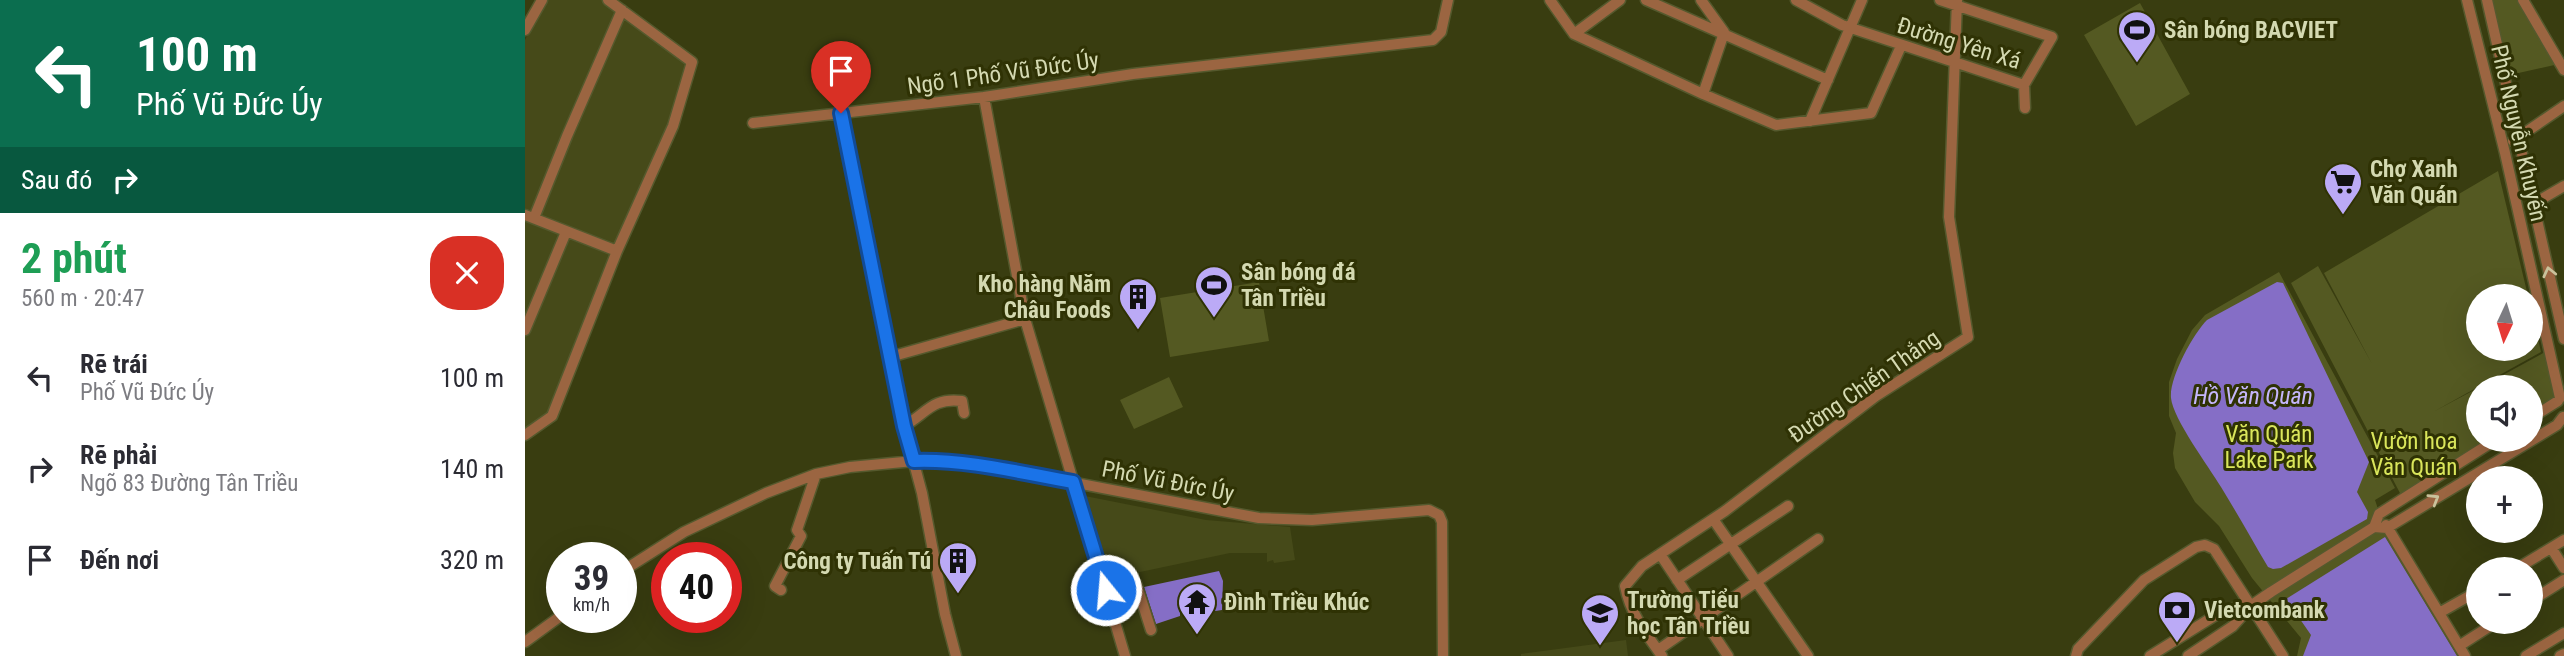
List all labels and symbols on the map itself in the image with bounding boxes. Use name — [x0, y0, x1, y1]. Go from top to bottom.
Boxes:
sports icon: Sân bóng BACVIET — [2116, 9, 2158, 64]
street label: Đường Yên Xá — [1894, 12, 2024, 75]
place label: Sân bóng BACVIET — [2164, 17, 2338, 44]
pin — [811, 41, 871, 113]
street label: Phố Nguyễn Khuyến — [2485, 42, 2552, 224]
street label: Ngõ 1 Phố Vũ Đức Úy — [905, 46, 1101, 100]
place label: Chợ Xanh Văn Quán — [2370, 156, 2458, 209]
supermarket icon: Chợ Xanh Văn Quán — [2322, 161, 2364, 216]
place label: Sân bóng đá Tân Triều — [1241, 259, 1356, 312]
sports icon: Sân bóng đá Tân Triều — [1193, 264, 1235, 319]
one-way arrow — [2542, 266, 2557, 278]
place label: Kho hàng Năm Châu Foods — [978, 271, 1111, 324]
building icon: Kho hàng Năm Châu Foods — [1117, 276, 1159, 331]
north arrow — [2466, 284, 2543, 360]
street label: Đường Chiến Thắng — [1784, 324, 1945, 449]
water label: Hồ Văn Quán — [2193, 382, 2313, 410]
park label: Văn Quán Lake Park — [2224, 421, 2314, 474]
park label: Vườn hoa Văn Quán — [2371, 428, 2457, 481]
street label: Phố Vũ Đức Úy — [1099, 454, 1237, 508]
one-way arrow — [2427, 495, 2440, 508]
building icon: Công ty Tuấn Tú — [937, 540, 979, 595]
speed limit sign: 40 — [651, 542, 742, 633]
place label: Công ty Tuấn Tú — [783, 548, 931, 575]
position arrow — [1069, 553, 1143, 627]
temple icon: Đình Triều Khúc — [1176, 581, 1218, 636]
place label: Trường Tiểu học Tân Triều — [1627, 587, 1750, 640]
place label: Đình Triều Khúc — [1224, 589, 1369, 616]
bank icon: Vietcombank — [2156, 589, 2198, 644]
school or university icon: Trường Tiểu học Tân Triều — [1579, 592, 1621, 647]
place label: Vietcombank — [2204, 597, 2326, 624]

